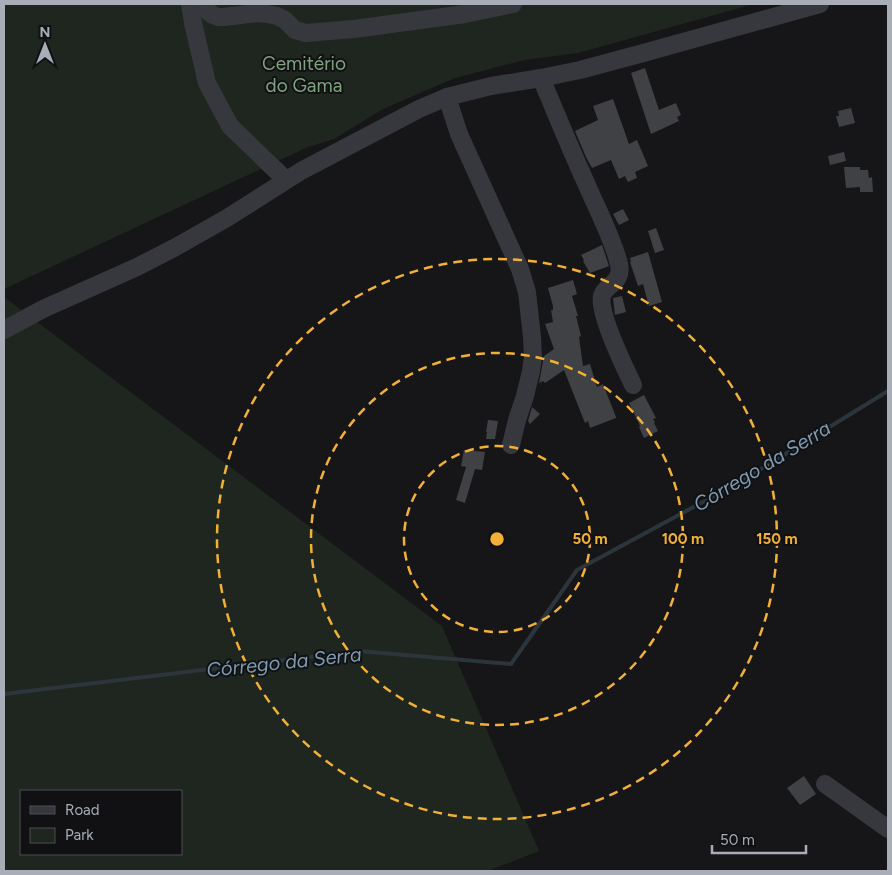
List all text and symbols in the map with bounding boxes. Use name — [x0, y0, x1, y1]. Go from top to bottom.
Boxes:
north arrow — [20, 20, 70, 70]
text: N — [40, 24, 50, 41]
park label: Cemitério do Gama — [262, 52, 346, 97]
water label: Córrego da Serra — [689, 415, 835, 516]
centre of rings — [488, 530, 506, 548]
text: 50 m — [572, 530, 608, 548]
text: 100 m — [662, 530, 704, 548]
text: 150 m — [756, 530, 798, 548]
water label: Córrego da Serra — [205, 642, 363, 682]
legend — [20, 790, 182, 855]
text: Road — [65, 801, 100, 819]
scale bar — [712, 822, 806, 854]
text: Park — [65, 826, 94, 844]
text: 50 m — [720, 831, 755, 849]

